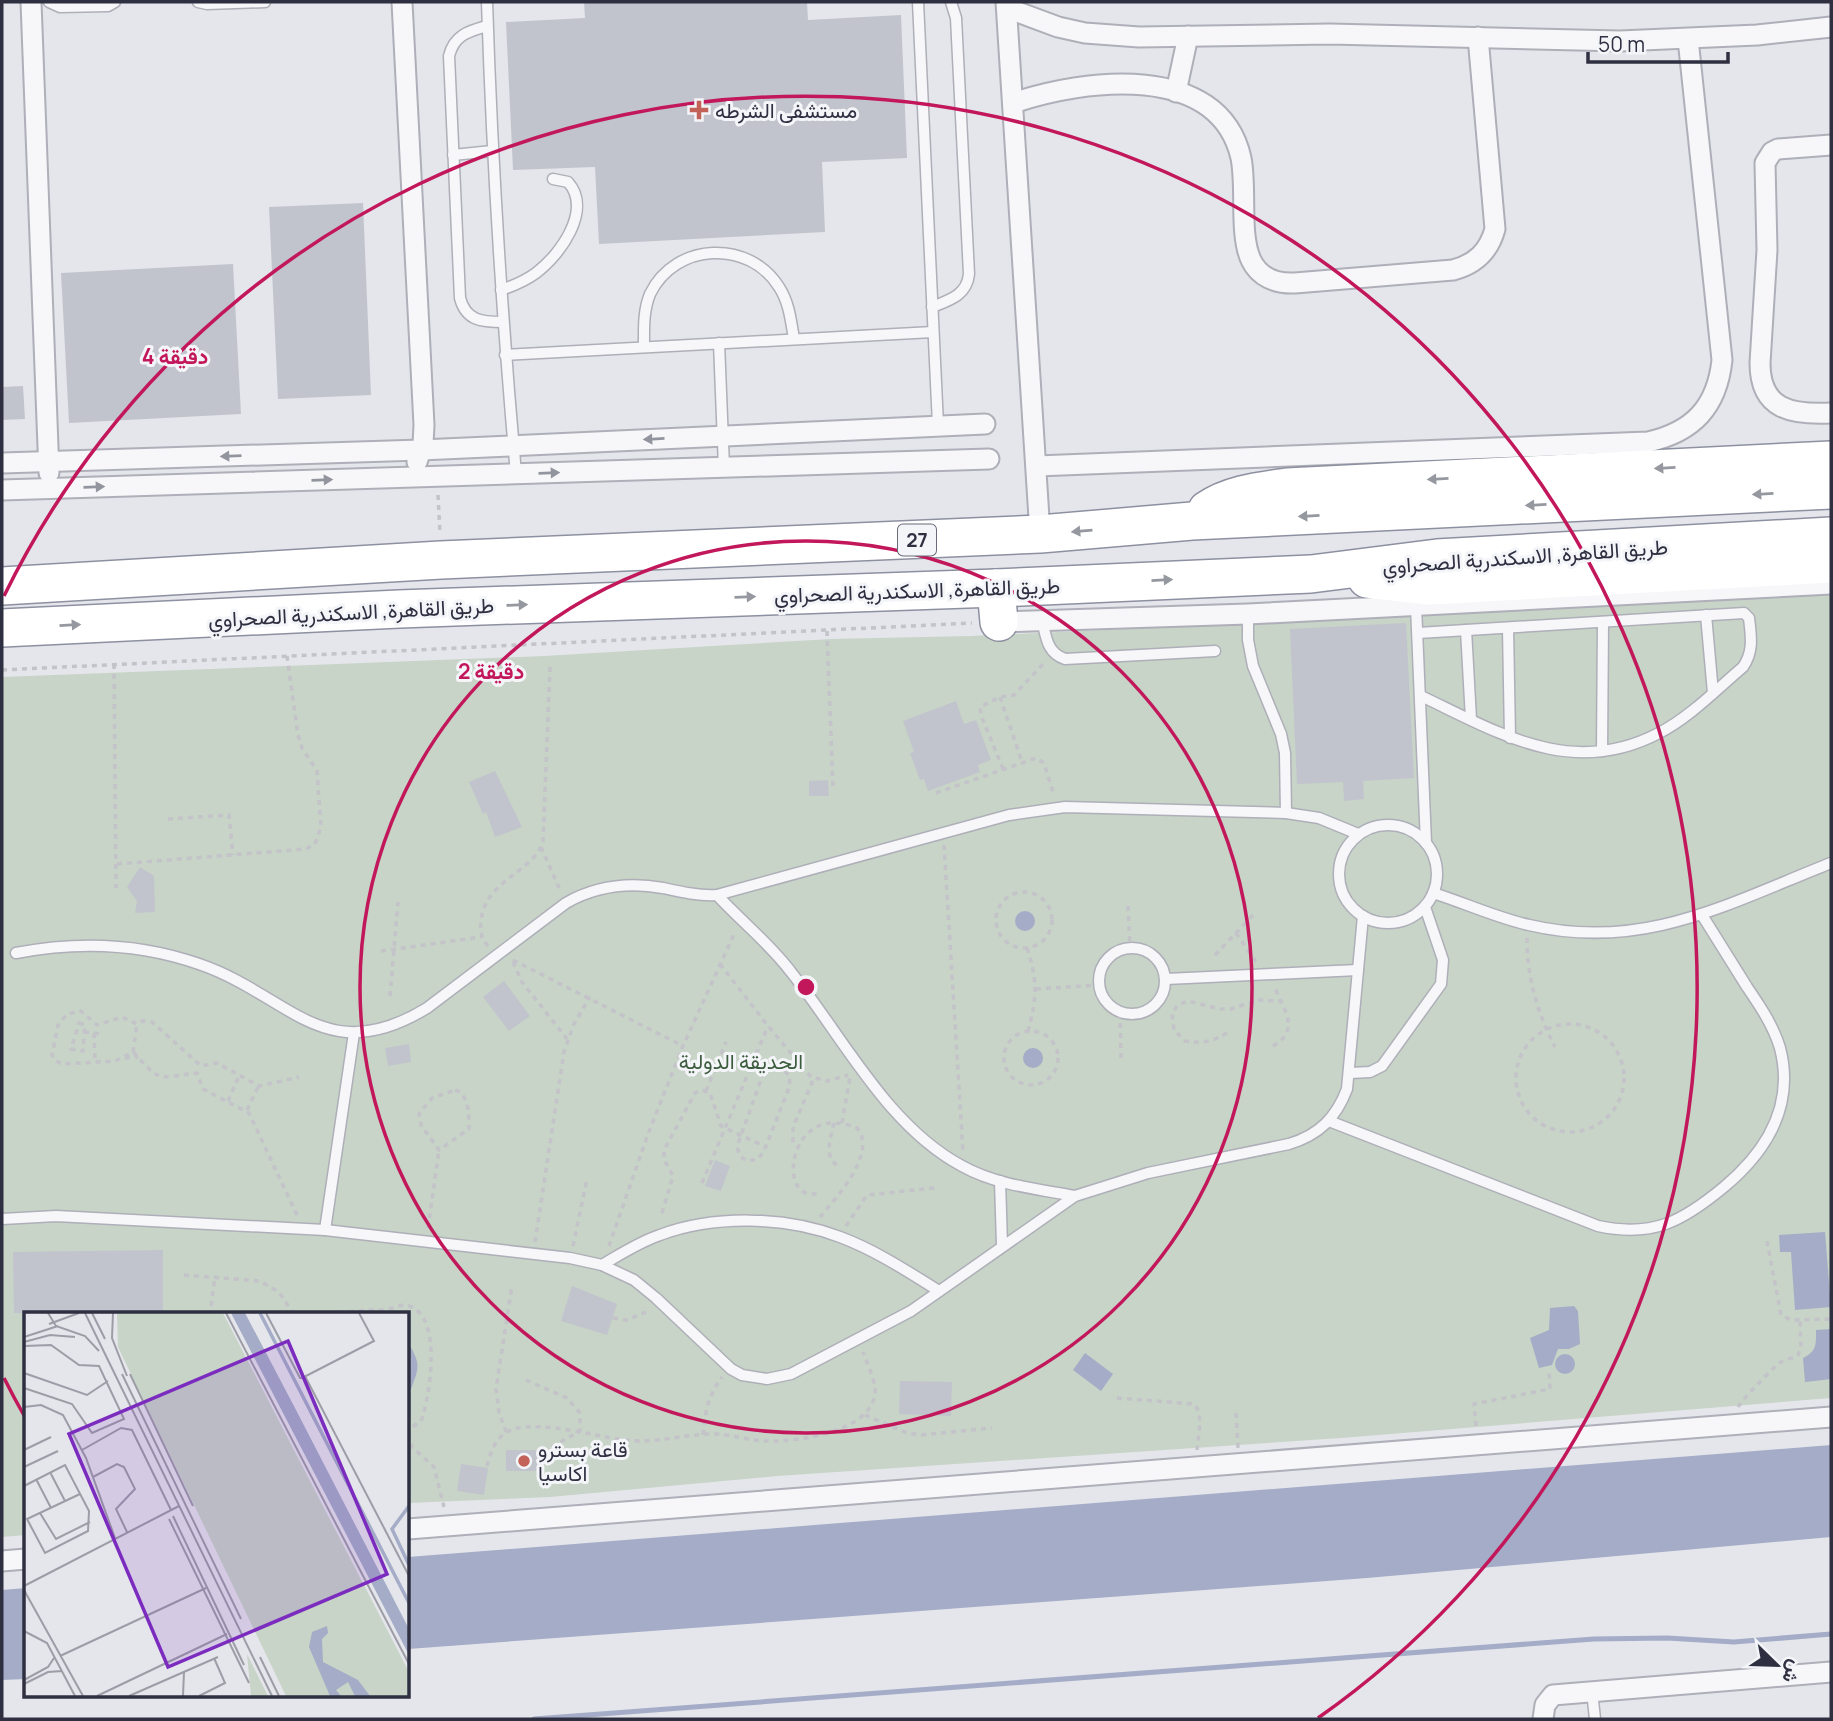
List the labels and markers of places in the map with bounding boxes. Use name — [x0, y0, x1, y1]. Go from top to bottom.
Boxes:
place label: مستشفى الشرطه — [715, 96, 857, 124]
marker: مستشفى الشرطه — [689, 100, 709, 120]
centre of rings — [794, 975, 818, 999]
place label: قاعة بسترو اكاسيا — [538, 1435, 628, 1487]
marker: قاعة بسترو اكاسيا — [516, 1453, 532, 1469]

